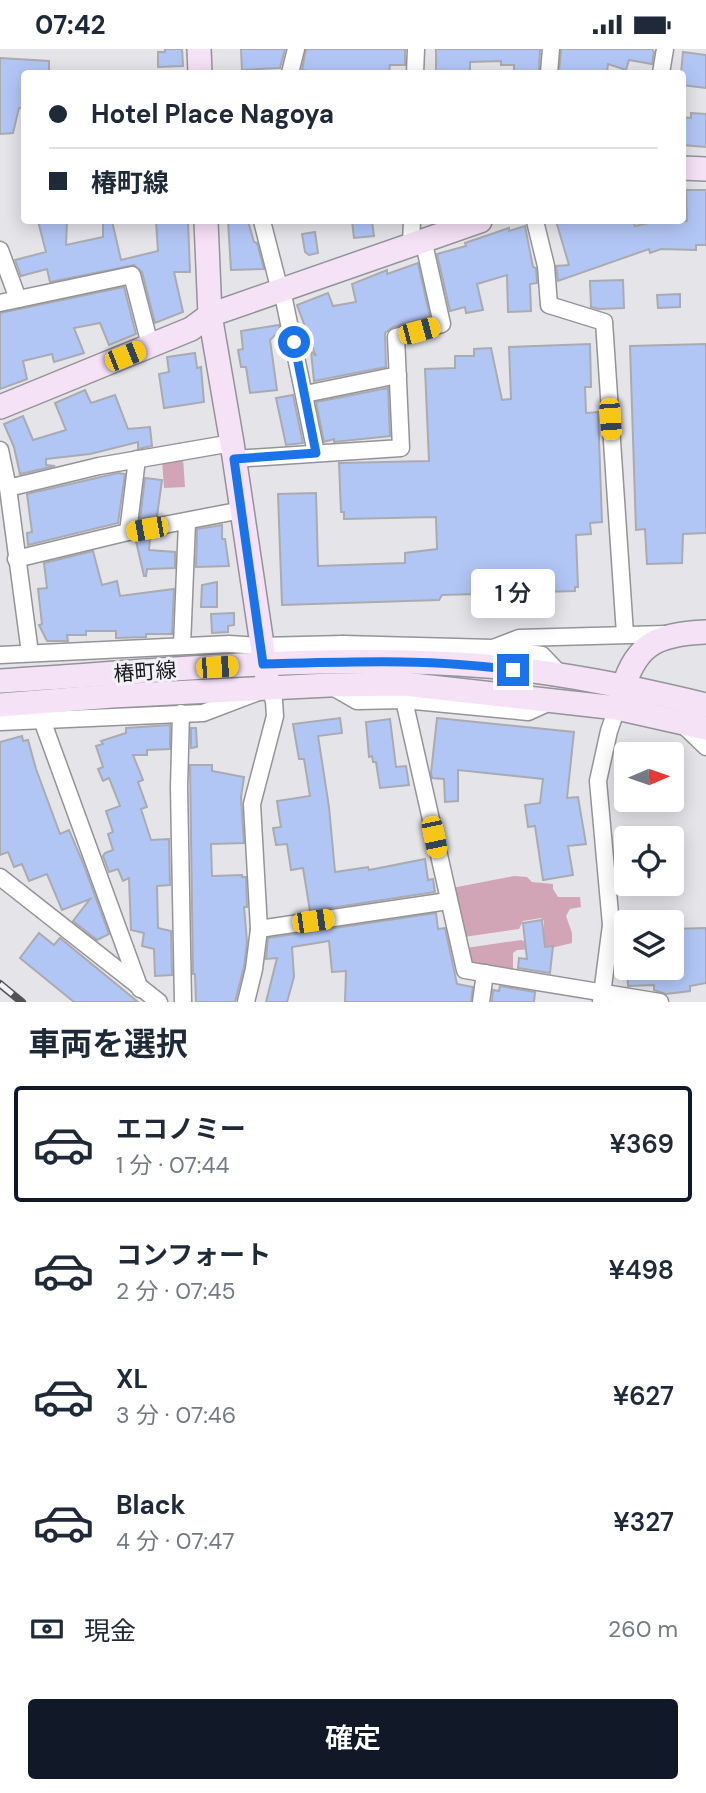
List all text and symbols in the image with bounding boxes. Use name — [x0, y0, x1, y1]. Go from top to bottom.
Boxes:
text: 07:42 — [35, 8, 106, 42]
text: Hotel Place Nagoya — [91, 97, 334, 131]
text: 椿町線 — [91, 166, 169, 200]
car — [396, 315, 443, 347]
route start — [278, 326, 310, 358]
car — [102, 338, 149, 374]
car — [599, 397, 622, 441]
car — [125, 515, 170, 543]
callout: 1 分 — [471, 569, 555, 617]
text: 1 分 — [495, 578, 531, 608]
route end — [497, 654, 529, 686]
car — [196, 655, 239, 679]
street label: 椿町線 — [113, 656, 177, 688]
north arrow — [614, 742, 684, 812]
map controls — [614, 742, 684, 980]
car — [420, 814, 449, 860]
button: locate — [614, 826, 684, 896]
car — [291, 908, 336, 934]
button: layers — [614, 910, 684, 980]
text: 車両を選択 — [28, 1023, 188, 1065]
text: エコノミー — [116, 1112, 246, 1146]
icon: car — [32, 1113, 95, 1176]
text: ¥369 — [609, 1127, 674, 1161]
text: 1 分 · 07:44 — [116, 1150, 229, 1180]
text: コンフォート — [116, 1238, 271, 1272]
icon: car — [32, 1239, 95, 1302]
text: ¥498 — [608, 1253, 674, 1287]
text: 2 分 · 07:45 — [116, 1276, 236, 1306]
text: XL — [116, 1362, 148, 1396]
icon: car — [32, 1365, 95, 1428]
text: ¥627 — [613, 1379, 674, 1413]
text: 3 分 · 07:46 — [116, 1400, 236, 1430]
text: Black — [116, 1488, 186, 1522]
icon: car — [32, 1491, 95, 1554]
text: ¥327 — [613, 1505, 674, 1539]
text: 4 分 · 07:47 — [116, 1526, 234, 1556]
icon: cash — [28, 1610, 66, 1648]
text: 現金 — [84, 1614, 136, 1648]
text: 260 m — [608, 1614, 678, 1644]
button: 確定 — [28, 1699, 678, 1779]

